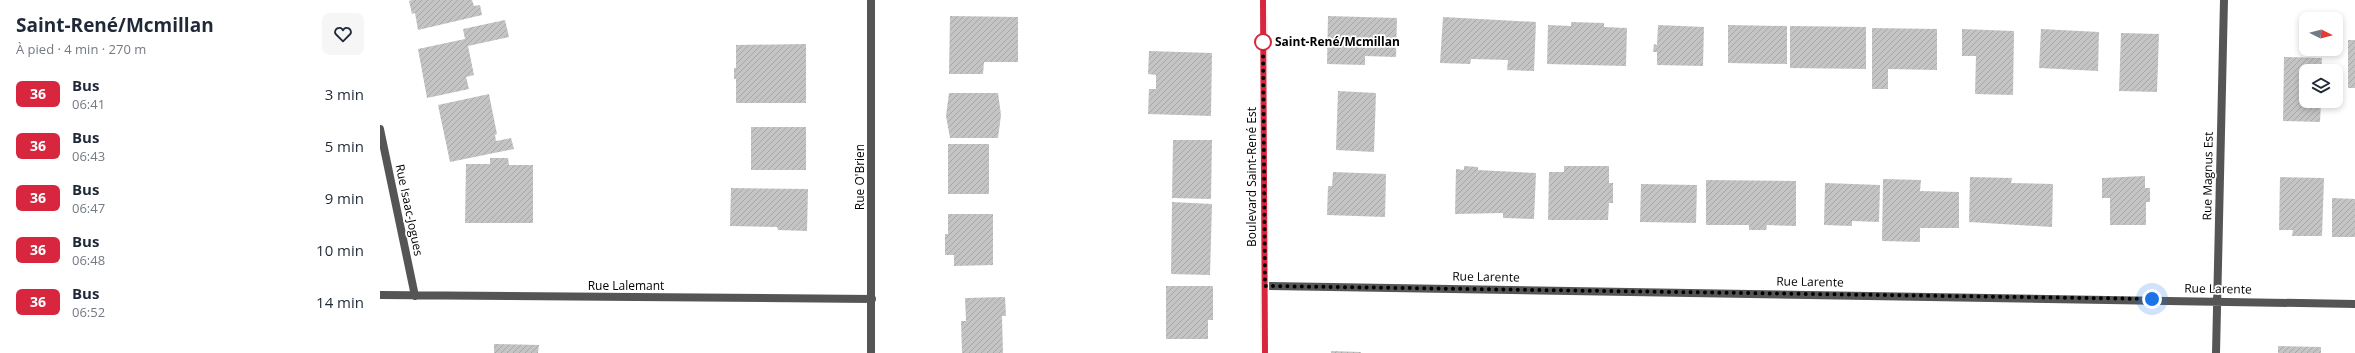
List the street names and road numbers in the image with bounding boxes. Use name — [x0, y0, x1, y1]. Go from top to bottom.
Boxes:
street label: Boulevard Saint-René Est — [1243, 107, 1260, 247]
street label: Rue Magnus Est — [2198, 131, 2217, 221]
street label: Rue O'Brien — [851, 144, 868, 210]
street label: Rue Isaac-Jogues — [391, 162, 428, 258]
street label: Rue Larente — [1452, 267, 1520, 286]
street label: Rue Larente — [1776, 272, 1844, 291]
street label: Rue Lalemant — [588, 277, 664, 294]
street label: Rue Larente — [2184, 279, 2252, 298]

